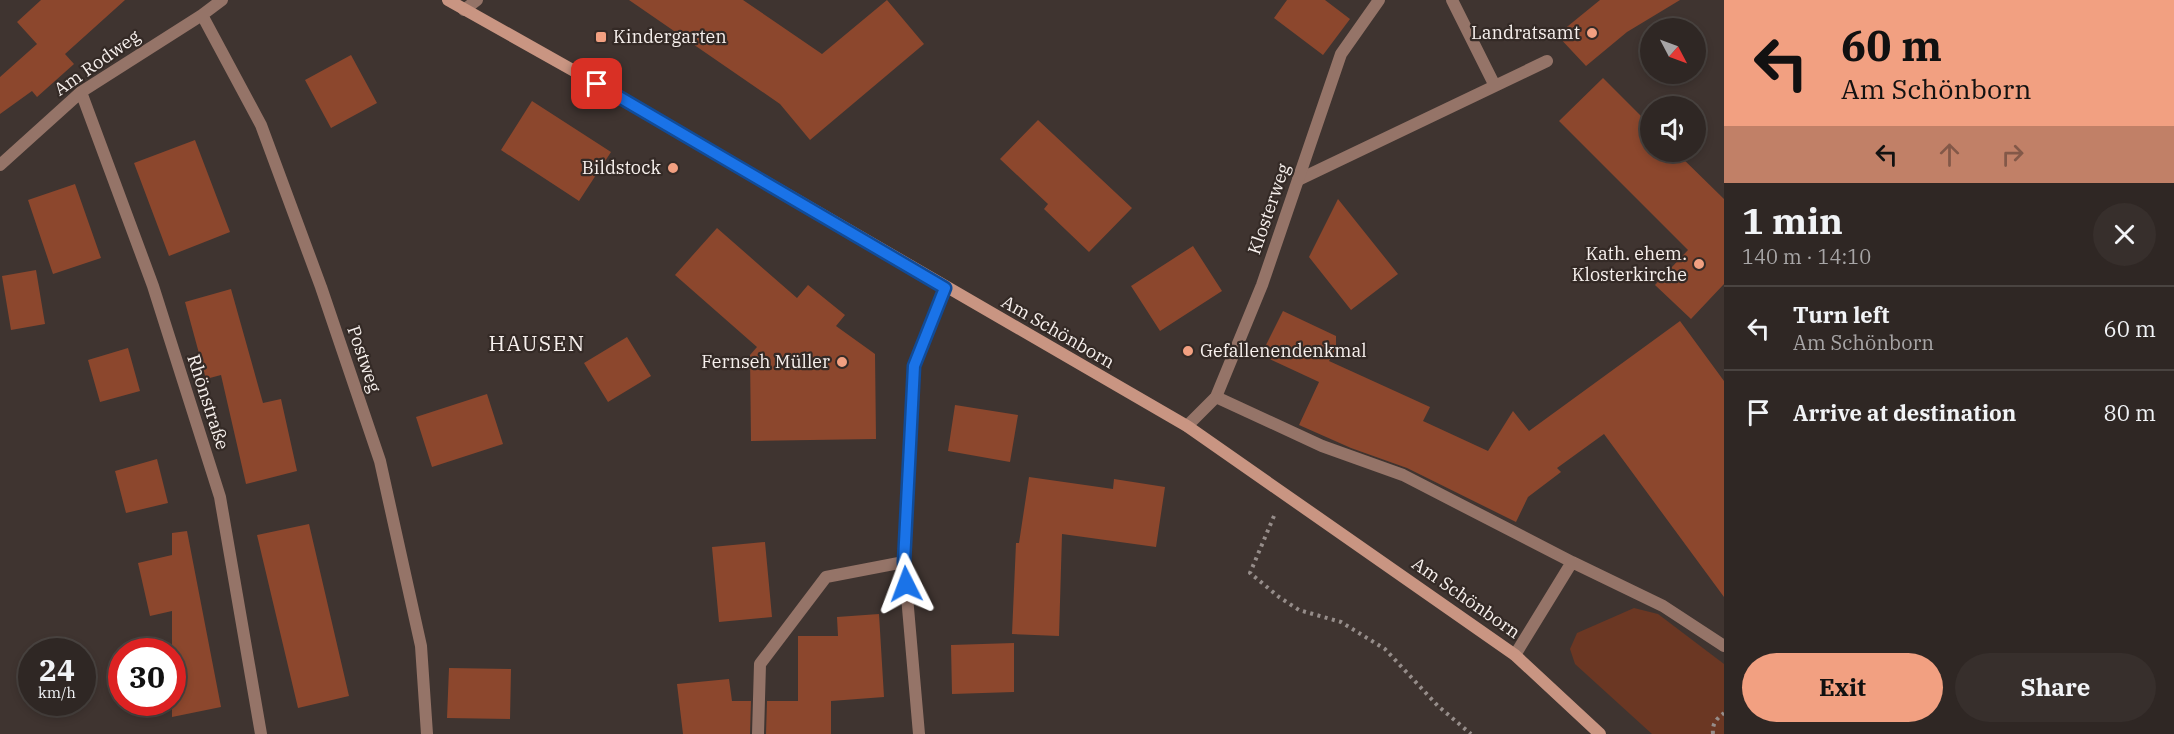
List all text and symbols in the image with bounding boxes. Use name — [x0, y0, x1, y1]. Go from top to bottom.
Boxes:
north arrow — [1640, 18, 1706, 84]
map controls — [1640, 18, 1706, 162]
text: 60 m — [1841, 18, 1942, 73]
place label: Landratsamt — [1471, 21, 1580, 44]
street label: Am Rodweg — [49, 24, 144, 101]
icon: left — [1742, 24, 1820, 102]
place label: Kindergarten — [613, 25, 727, 48]
marker: Landratsamt — [1585, 26, 1599, 40]
marker: Kindergarten — [594, 30, 608, 44]
pin — [571, 58, 622, 109]
icon: arrive — [580, 67, 613, 100]
text: Am Schönborn — [1841, 71, 2032, 106]
button: sound — [1640, 96, 1706, 162]
icon: left — [1870, 138, 1903, 171]
icon: ahead — [1933, 138, 1966, 171]
icon: right — [1996, 138, 2029, 171]
place label: Bildstock — [582, 156, 661, 179]
street label: Klosterweg — [1242, 160, 1295, 257]
marker: Bildstock — [666, 161, 680, 175]
text: 1 min — [1742, 197, 1843, 244]
button: close — [2093, 203, 2156, 266]
place label: Kath. ehem. Klosterkirche — [1572, 242, 1687, 286]
text: 140 m · 14:10 — [1742, 243, 1871, 270]
marker: Kath. ehem. Klosterkirche — [1692, 257, 1706, 271]
street label: Am Schönborn — [998, 290, 1119, 373]
text: Turn left — [1793, 300, 1889, 329]
icon: left — [1742, 312, 1775, 345]
text: 60 m — [2104, 314, 2156, 343]
street label: Postweg — [342, 322, 387, 396]
district label: HAUSEN — [489, 329, 586, 357]
text: Am Schönborn — [1793, 329, 1934, 356]
place label: Gefallenendenkmal — [1200, 339, 1367, 362]
marker: Gefallenendenkmal — [1181, 344, 1195, 358]
place label: Fernseh Müller — [701, 350, 830, 373]
street label: Rhönstraße — [182, 351, 235, 452]
marker: Fernseh Müller — [835, 355, 849, 369]
icon: arrive — [1742, 396, 1775, 429]
text: Arrive at destination — [1793, 398, 2016, 427]
text: 80 m — [2104, 398, 2156, 427]
position arrow — [874, 552, 938, 616]
street label: Am Schönborn — [1408, 552, 1525, 643]
speed limit sign: 30 — [108, 638, 186, 716]
text: 24 — [39, 650, 75, 689]
button: Exit — [1742, 653, 1943, 722]
button: Share — [1955, 653, 2156, 722]
text: km/h — [38, 683, 76, 702]

